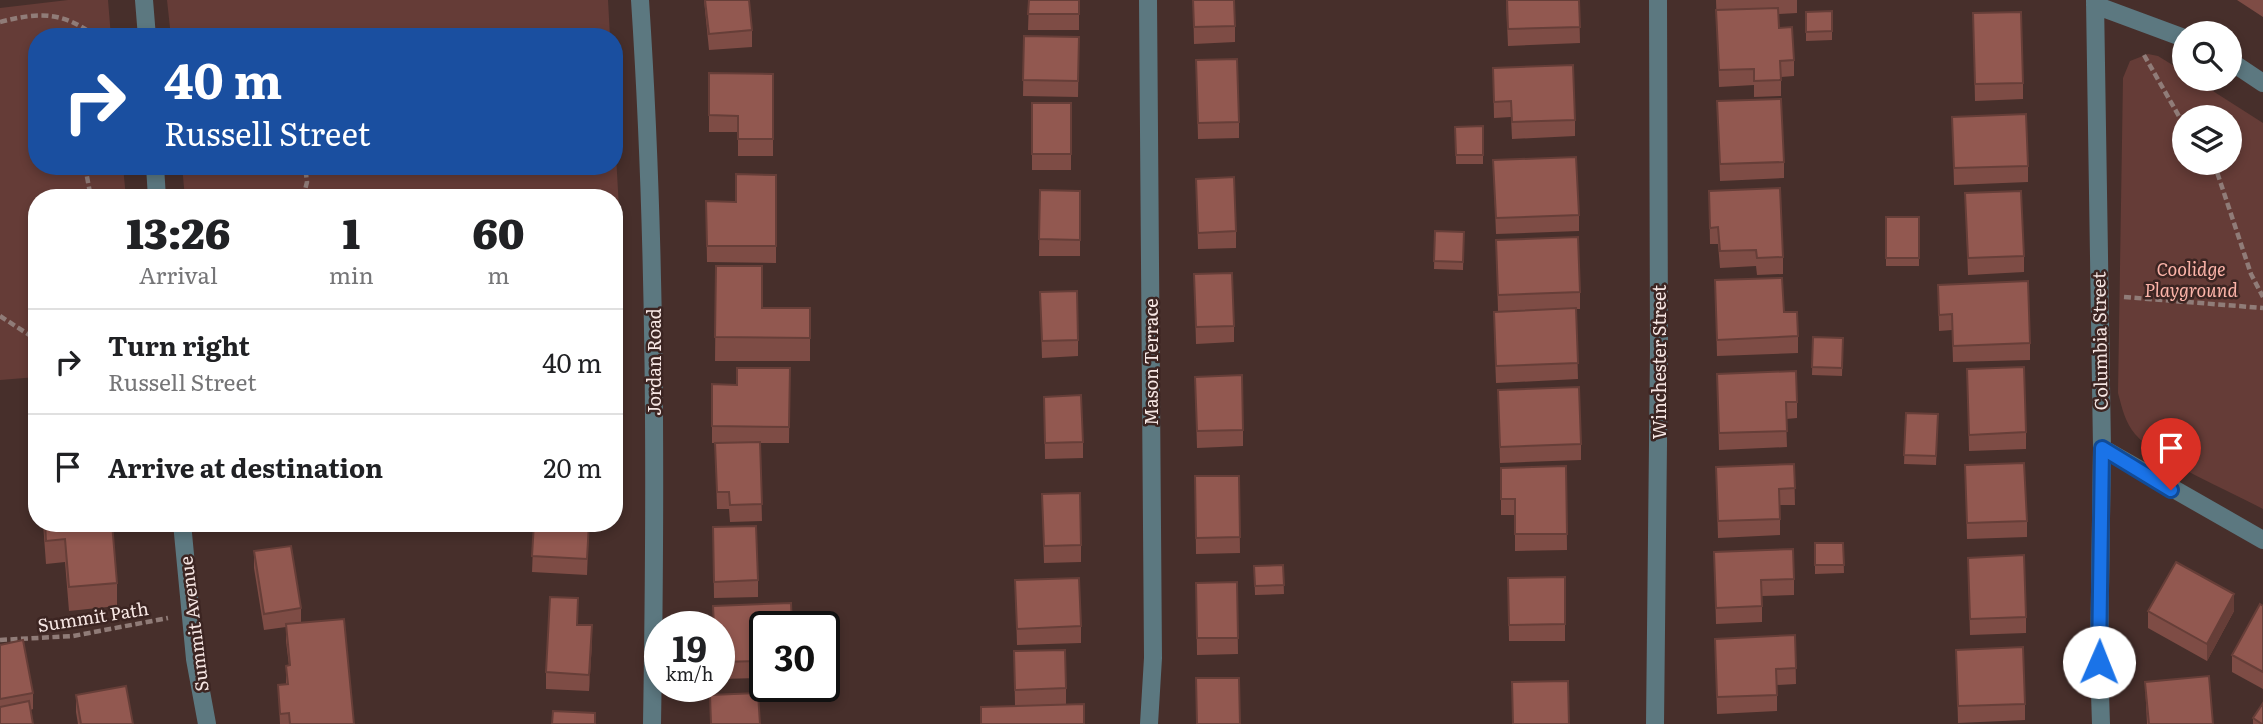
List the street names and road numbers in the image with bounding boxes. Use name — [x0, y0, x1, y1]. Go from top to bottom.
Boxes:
street label: Columbia Street — [2084, 271, 2114, 411]
street label: Winchester Street — [1645, 284, 1672, 439]
street label: Mason Terrace — [1137, 298, 1164, 426]
street label: Jordan Road — [640, 308, 667, 416]
street label: Summit Avenue — [171, 555, 215, 693]
street label: Summit Path — [35, 594, 151, 638]

